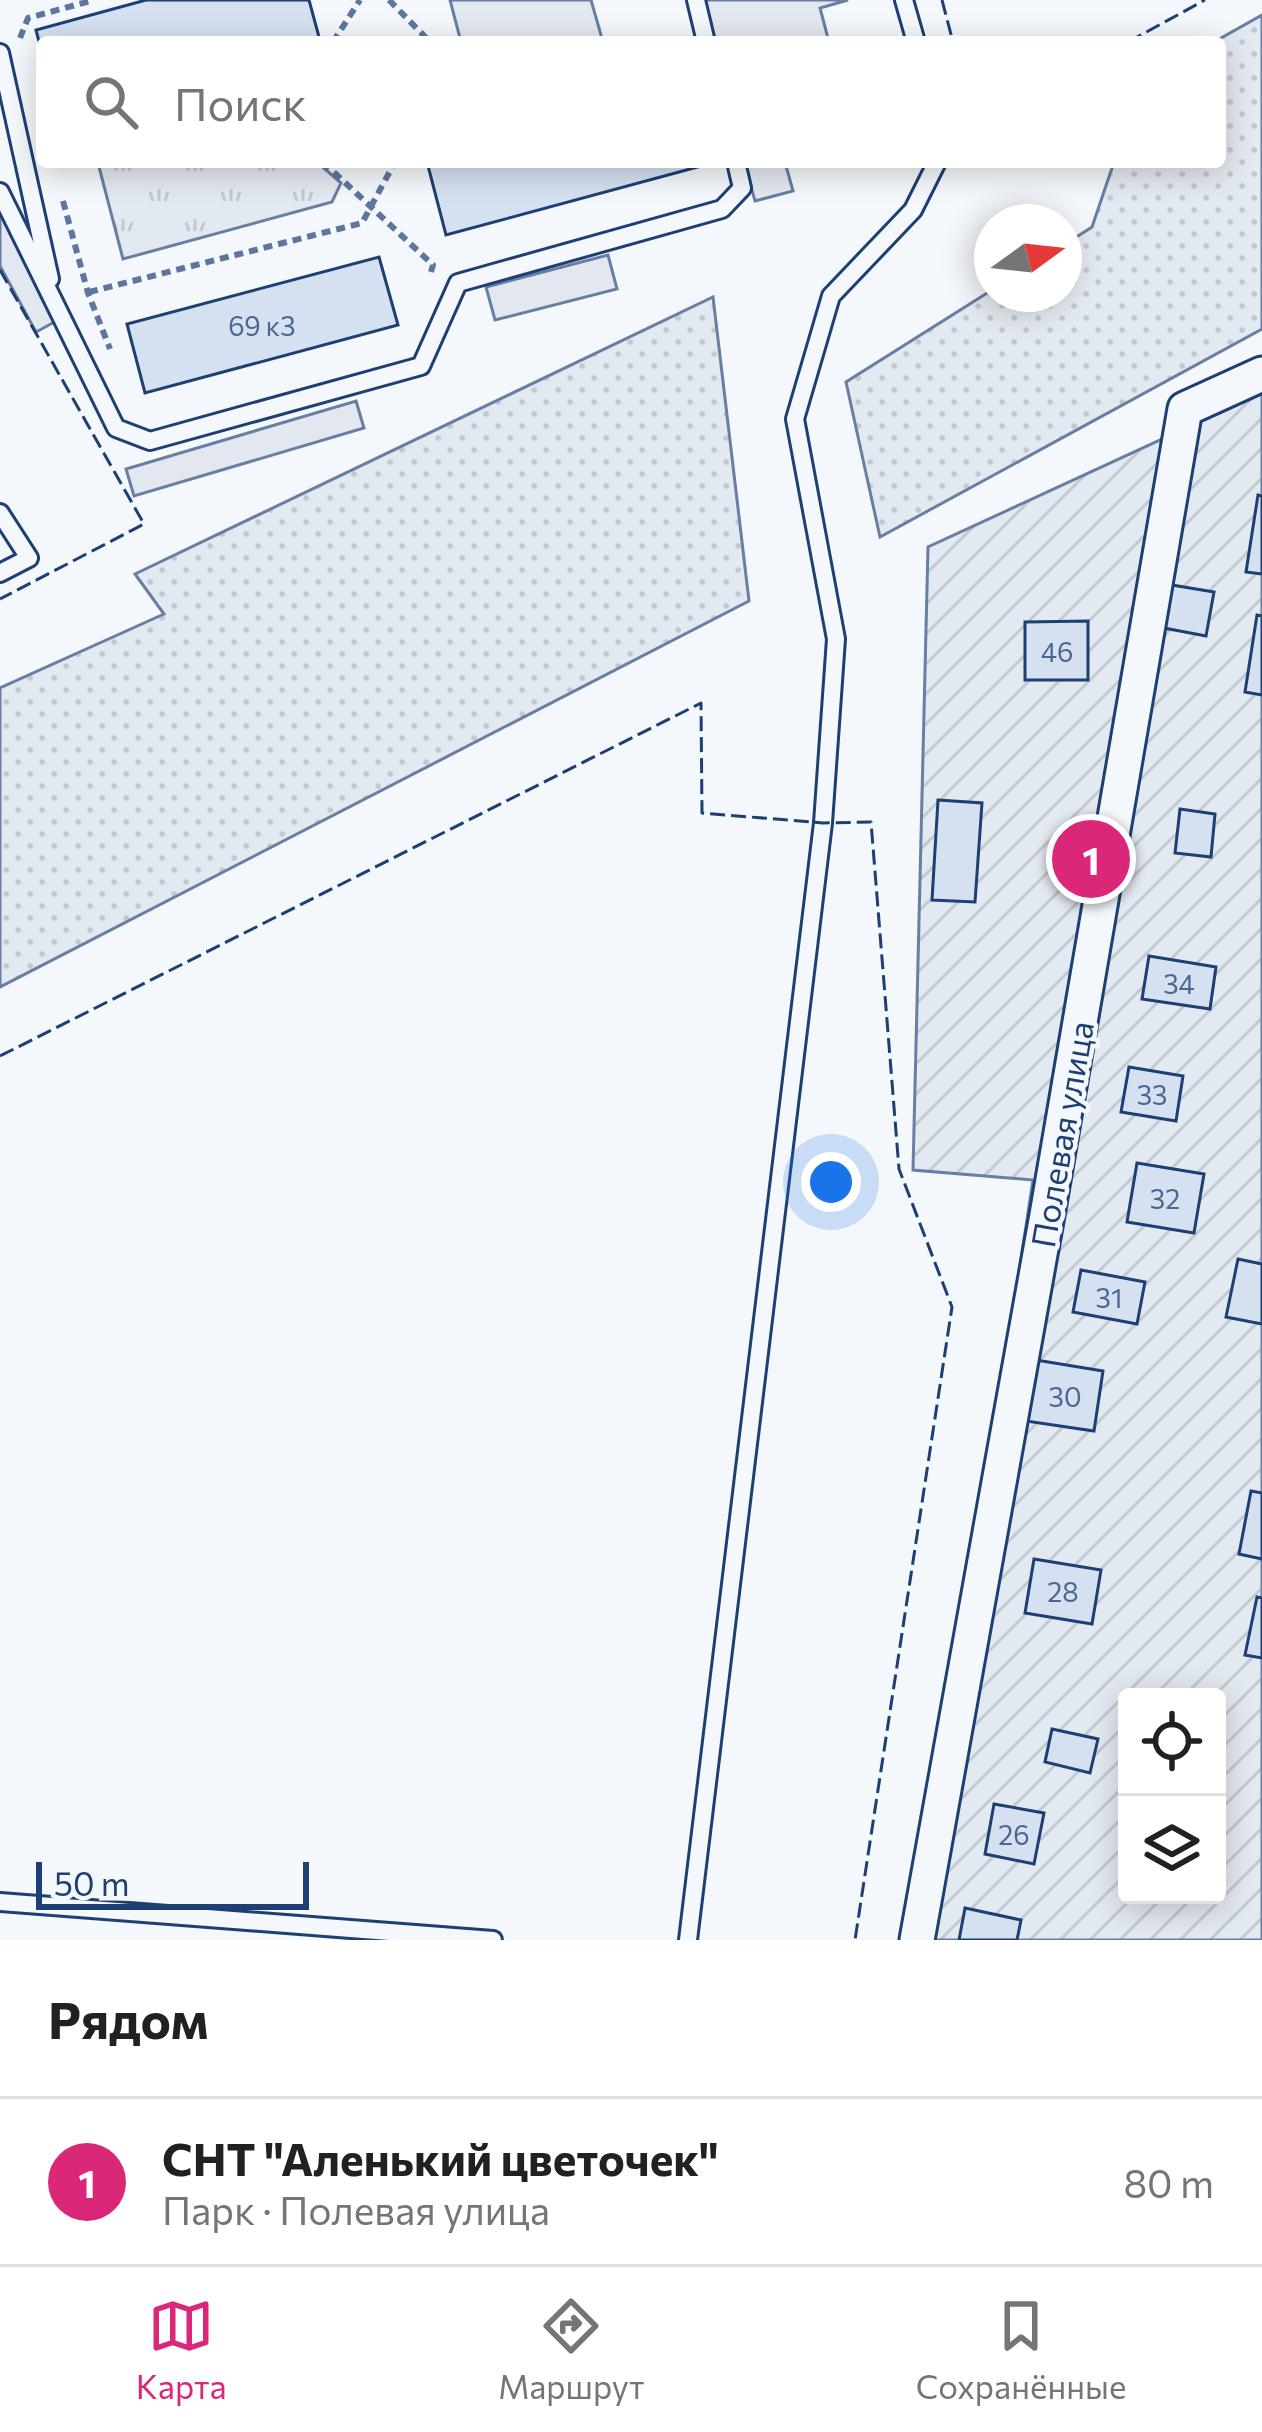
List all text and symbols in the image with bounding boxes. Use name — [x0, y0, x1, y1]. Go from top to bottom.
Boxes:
search box — [36, 36, 1226, 168]
icon: search — [78, 69, 144, 135]
text: Поиск — [174, 75, 307, 130]
north arrow — [974, 204, 1082, 312]
house number: 69 к3 — [228, 309, 296, 342]
house number: 46 — [1041, 635, 1073, 668]
pin: 1 — [1052, 814, 1130, 904]
house number: 34 — [1163, 967, 1195, 1000]
street label: Полевая улица — [1021, 1018, 1101, 1250]
house number: 33 — [1137, 1078, 1167, 1111]
your location — [801, 1152, 861, 1212]
house number: 32 — [1150, 1182, 1180, 1215]
house number: 31 — [1096, 1281, 1122, 1314]
house number: 30 — [1048, 1380, 1082, 1413]
house number: 28 — [1047, 1575, 1079, 1608]
map controls — [1118, 1688, 1226, 1904]
button: locate — [1118, 1688, 1226, 1796]
button: layers — [1118, 1796, 1226, 1904]
house number: 26 — [998, 1818, 1030, 1851]
scale bar — [36, 1856, 309, 1909]
text: 50 m — [54, 1862, 130, 1903]
text: Рядом — [48, 1987, 209, 2050]
text: СНТ "Аленький цветочек" — [162, 2130, 719, 2185]
text: 1 — [78, 2158, 96, 2206]
text: 80 m — [1123, 2158, 1214, 2206]
text: Парк · Полевая улица — [162, 2185, 550, 2233]
tab: Карта — [136, 2293, 227, 2406]
tab: Маршрут — [498, 2293, 644, 2406]
tab: Сохранённые — [916, 2293, 1126, 2406]

